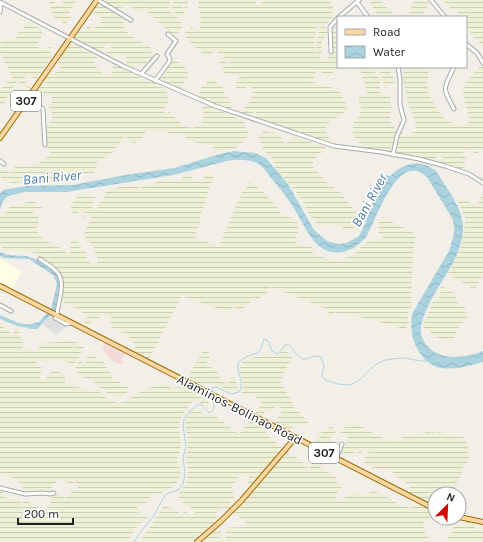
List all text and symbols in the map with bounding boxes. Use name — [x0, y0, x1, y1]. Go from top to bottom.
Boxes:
legend — [337, 16, 467, 68]
text: Road — [373, 25, 401, 39]
text: Water — [373, 45, 406, 59]
road number: 307 — [11, 91, 41, 111]
water label: Bani River — [22, 166, 83, 189]
water label: Bani River — [348, 170, 392, 230]
street label: Alaminos-Bolinao Road — [175, 371, 305, 448]
road number: 307 — [309, 443, 339, 463]
north arrow — [427, 486, 467, 526]
text: N — [445, 490, 457, 505]
scale bar — [18, 500, 73, 526]
text: 200 m — [24, 507, 59, 521]

